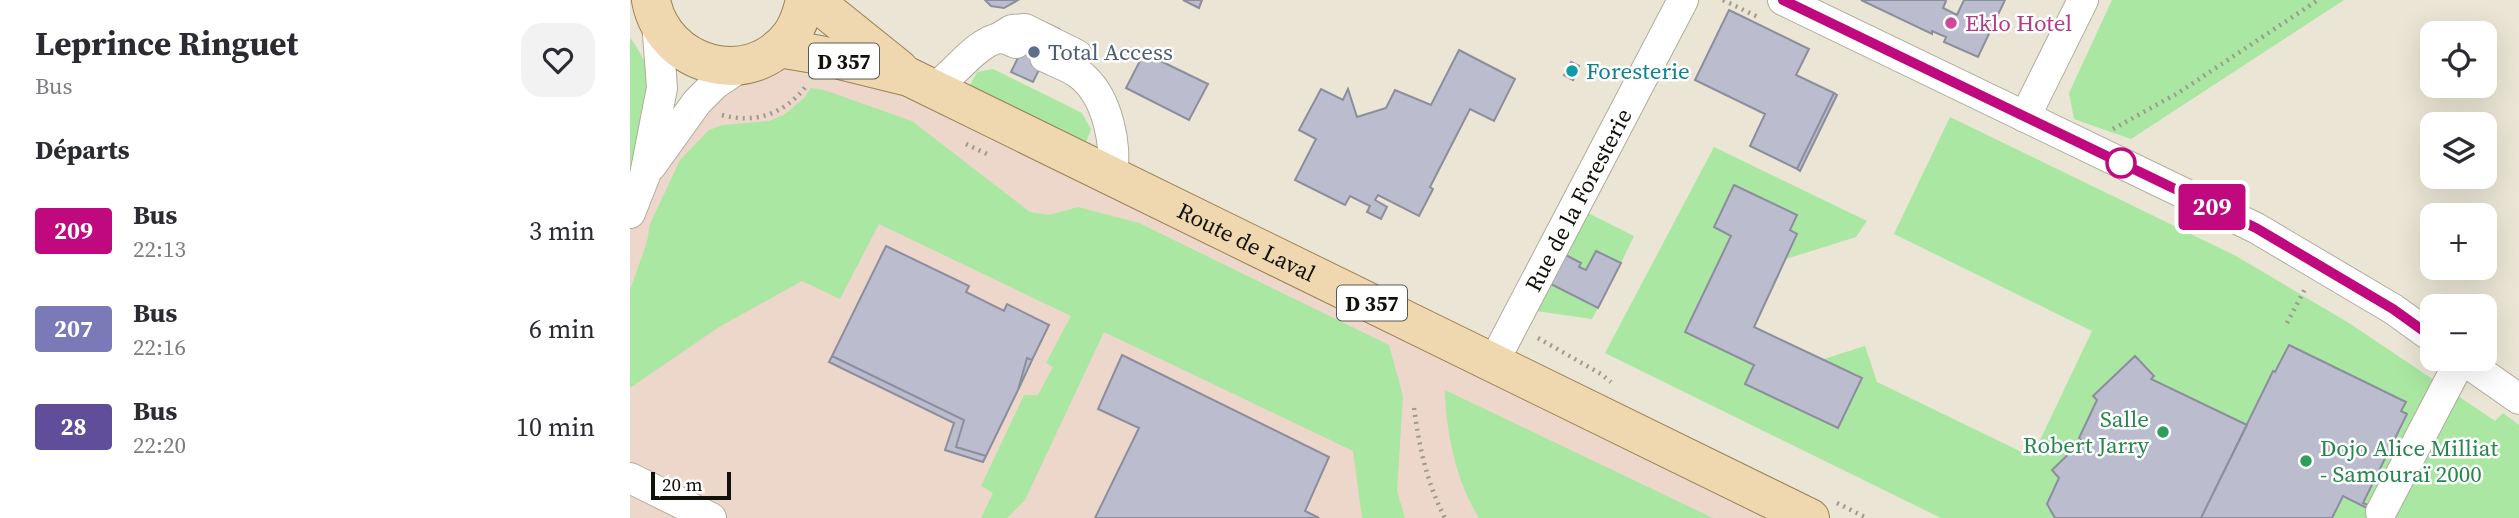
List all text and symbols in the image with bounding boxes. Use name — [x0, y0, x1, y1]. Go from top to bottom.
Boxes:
place label: Eklo Hotel — [1965, 7, 2072, 39]
marker: Eklo Hotel — [1943, 15, 1959, 31]
text: Leprince Ringuet — [35, 21, 298, 66]
map controls — [2420, 21, 2497, 371]
button: locate — [2420, 21, 2497, 98]
button: heart — [521, 23, 595, 97]
place label: Total Access — [1048, 36, 1173, 68]
road number: D 357 — [809, 43, 879, 78]
marker: Total Access — [1026, 44, 1042, 60]
place label: Foresterie — [1586, 55, 1690, 87]
marker: Foresterie — [1564, 63, 1580, 79]
text: Bus — [35, 70, 72, 102]
street label: Rue de la Foresterie — [1517, 103, 1639, 297]
button: layers — [2420, 112, 2497, 189]
text: Départs — [35, 132, 130, 168]
unlabelled marker — [2106, 148, 2136, 178]
line badge: 209 — [2172, 184, 2252, 230]
text: 209 — [2192, 190, 2232, 223]
street label: Route de Laval — [1172, 195, 1321, 290]
text: Bus — [133, 197, 177, 233]
button: + — [2420, 203, 2497, 280]
text: 3 min — [529, 213, 595, 249]
text: 209 — [54, 214, 93, 247]
text: 22:13 — [133, 233, 186, 265]
road number: D 357 — [1337, 286, 1407, 320]
button: − — [2420, 294, 2497, 371]
text: Bus — [133, 295, 177, 331]
text: 6 min — [529, 311, 595, 347]
text: 207 — [54, 312, 93, 345]
text: 22:16 — [133, 331, 186, 363]
text: Bus — [133, 393, 177, 429]
place label: Salle Robert Jarry — [2023, 403, 2149, 461]
text: 10 min — [516, 409, 595, 445]
text: 28 — [60, 410, 87, 443]
marker: Salle Robert Jarry — [2155, 424, 2171, 440]
text: 22:20 — [133, 429, 186, 461]
place label: Dojo Alice Milliat - Samouraï 2000 — [2320, 432, 2498, 490]
marker: Dojo Alice Milliat - Samouraï 2000 — [2298, 453, 2314, 469]
scale bar — [651, 469, 732, 501]
text: 20 m — [662, 471, 703, 497]

